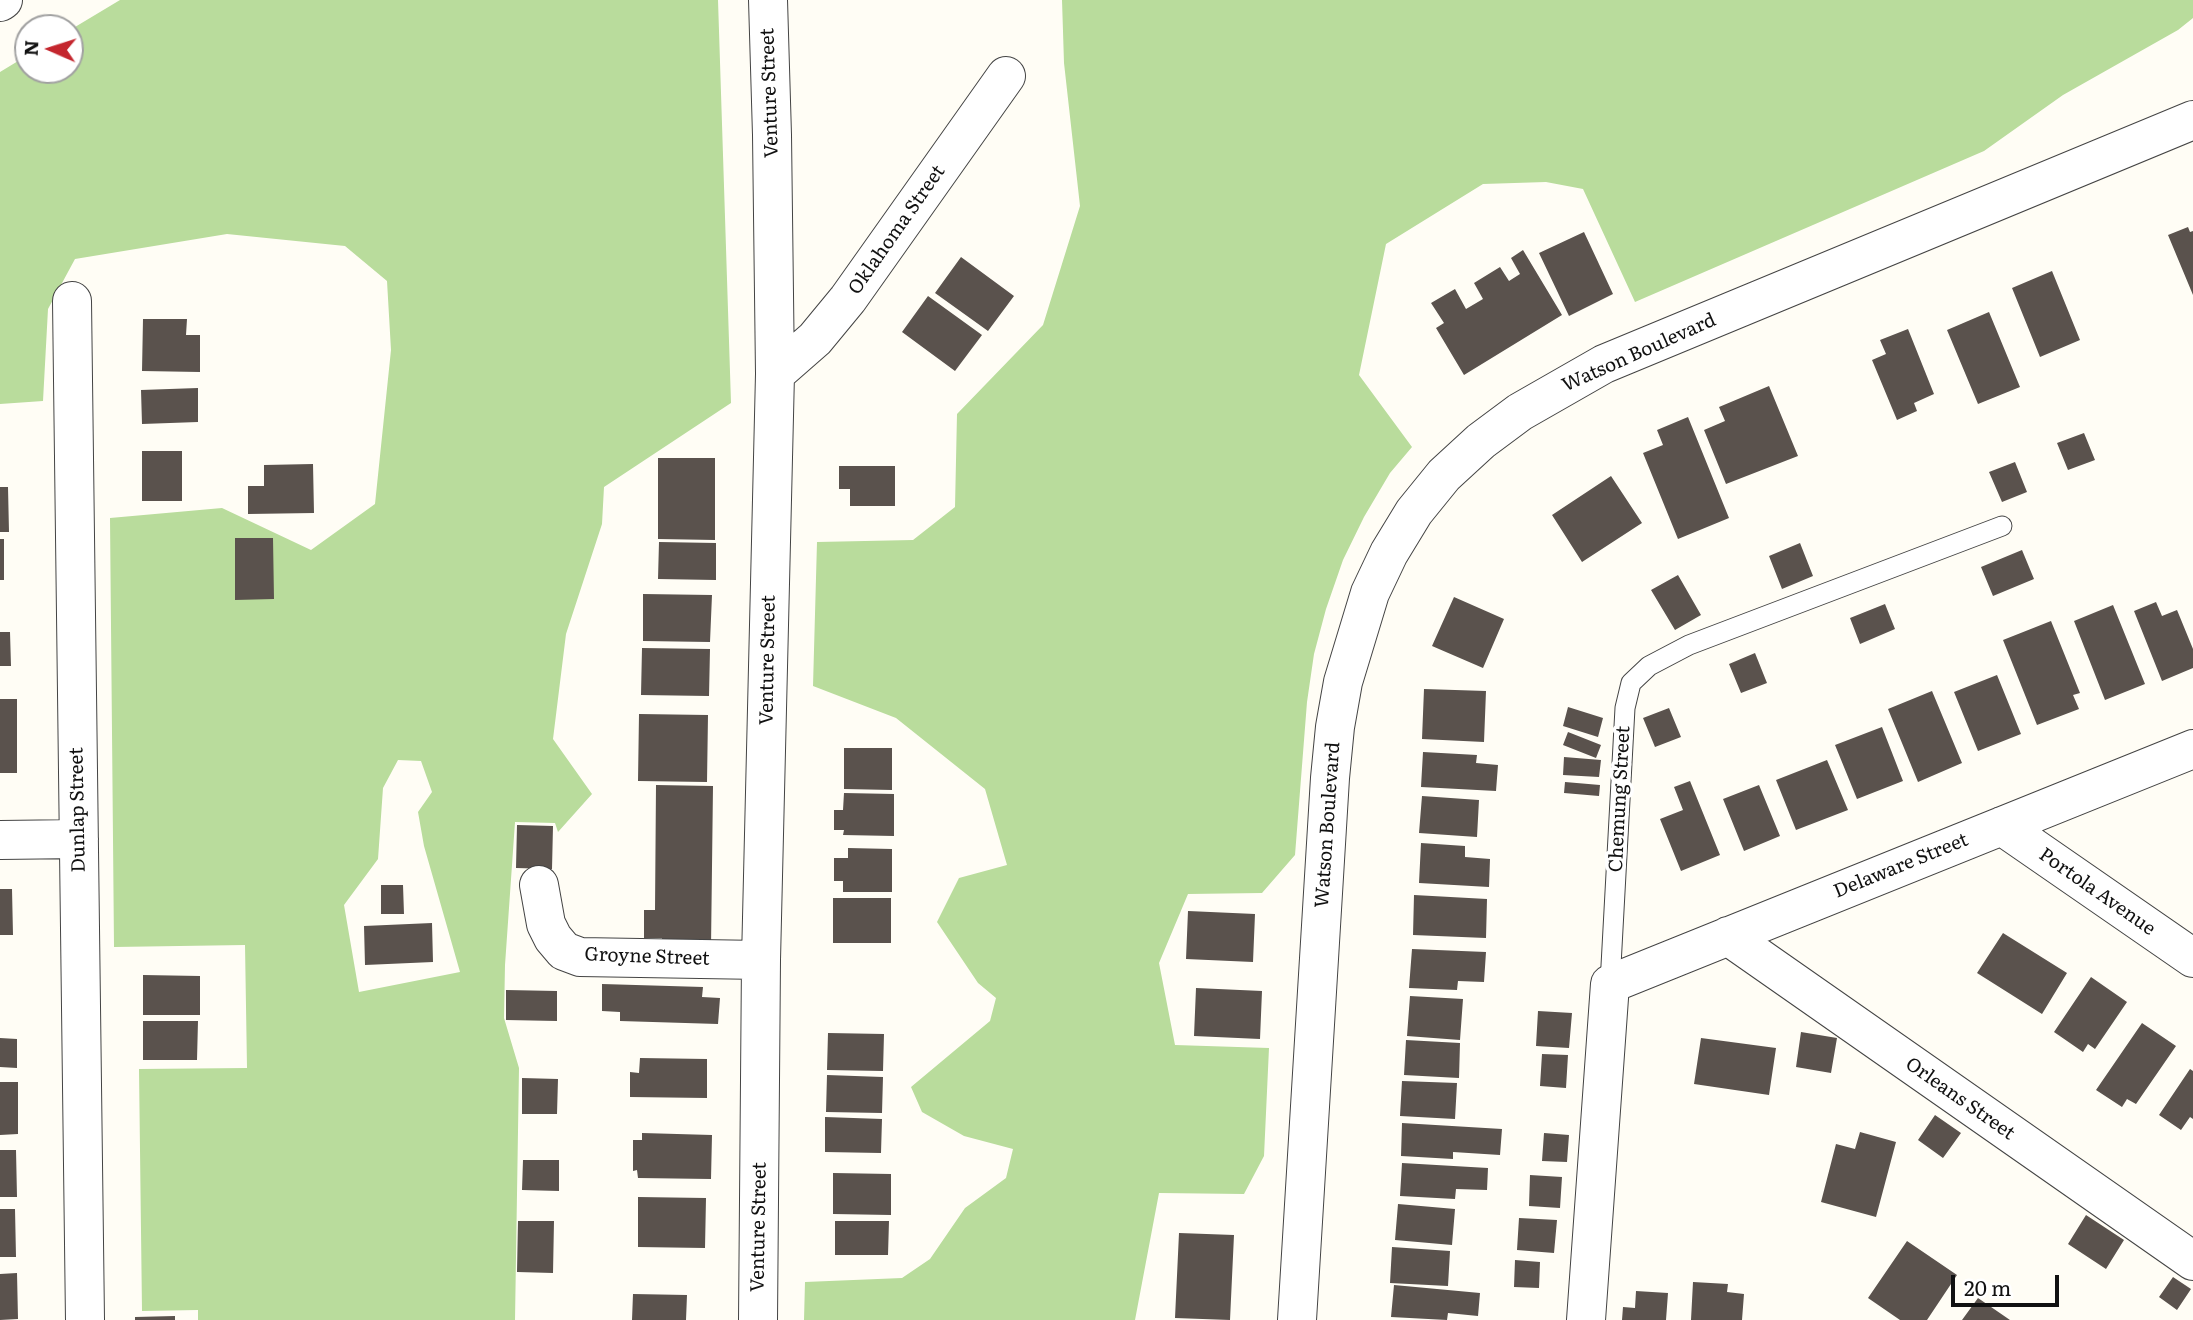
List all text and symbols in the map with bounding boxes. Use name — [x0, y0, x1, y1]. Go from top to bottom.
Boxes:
north arrow — [14, 14, 84, 84]
street label: Venture Street — [756, 28, 784, 158]
text: N — [16, 39, 44, 57]
street label: Oklahoma Street — [844, 161, 950, 299]
street label: Watson Boulevard — [1558, 309, 1720, 397]
street label: Venture Street — [755, 595, 781, 725]
street label: Chemung Street — [1605, 725, 1635, 873]
street label: Watson Boulevard — [1311, 741, 1345, 909]
street label: Dunlap Street — [66, 747, 90, 873]
street label: Delaware Street — [1830, 829, 1972, 903]
street label: Portola Avenue — [2034, 843, 2160, 941]
street label: Groyne Street — [584, 943, 710, 971]
street label: Orleans Street — [1901, 1053, 2019, 1145]
street label: Venture Street — [746, 1162, 772, 1292]
scale bar — [1955, 1260, 2064, 1304]
text: 20 m — [1964, 1271, 2011, 1302]

